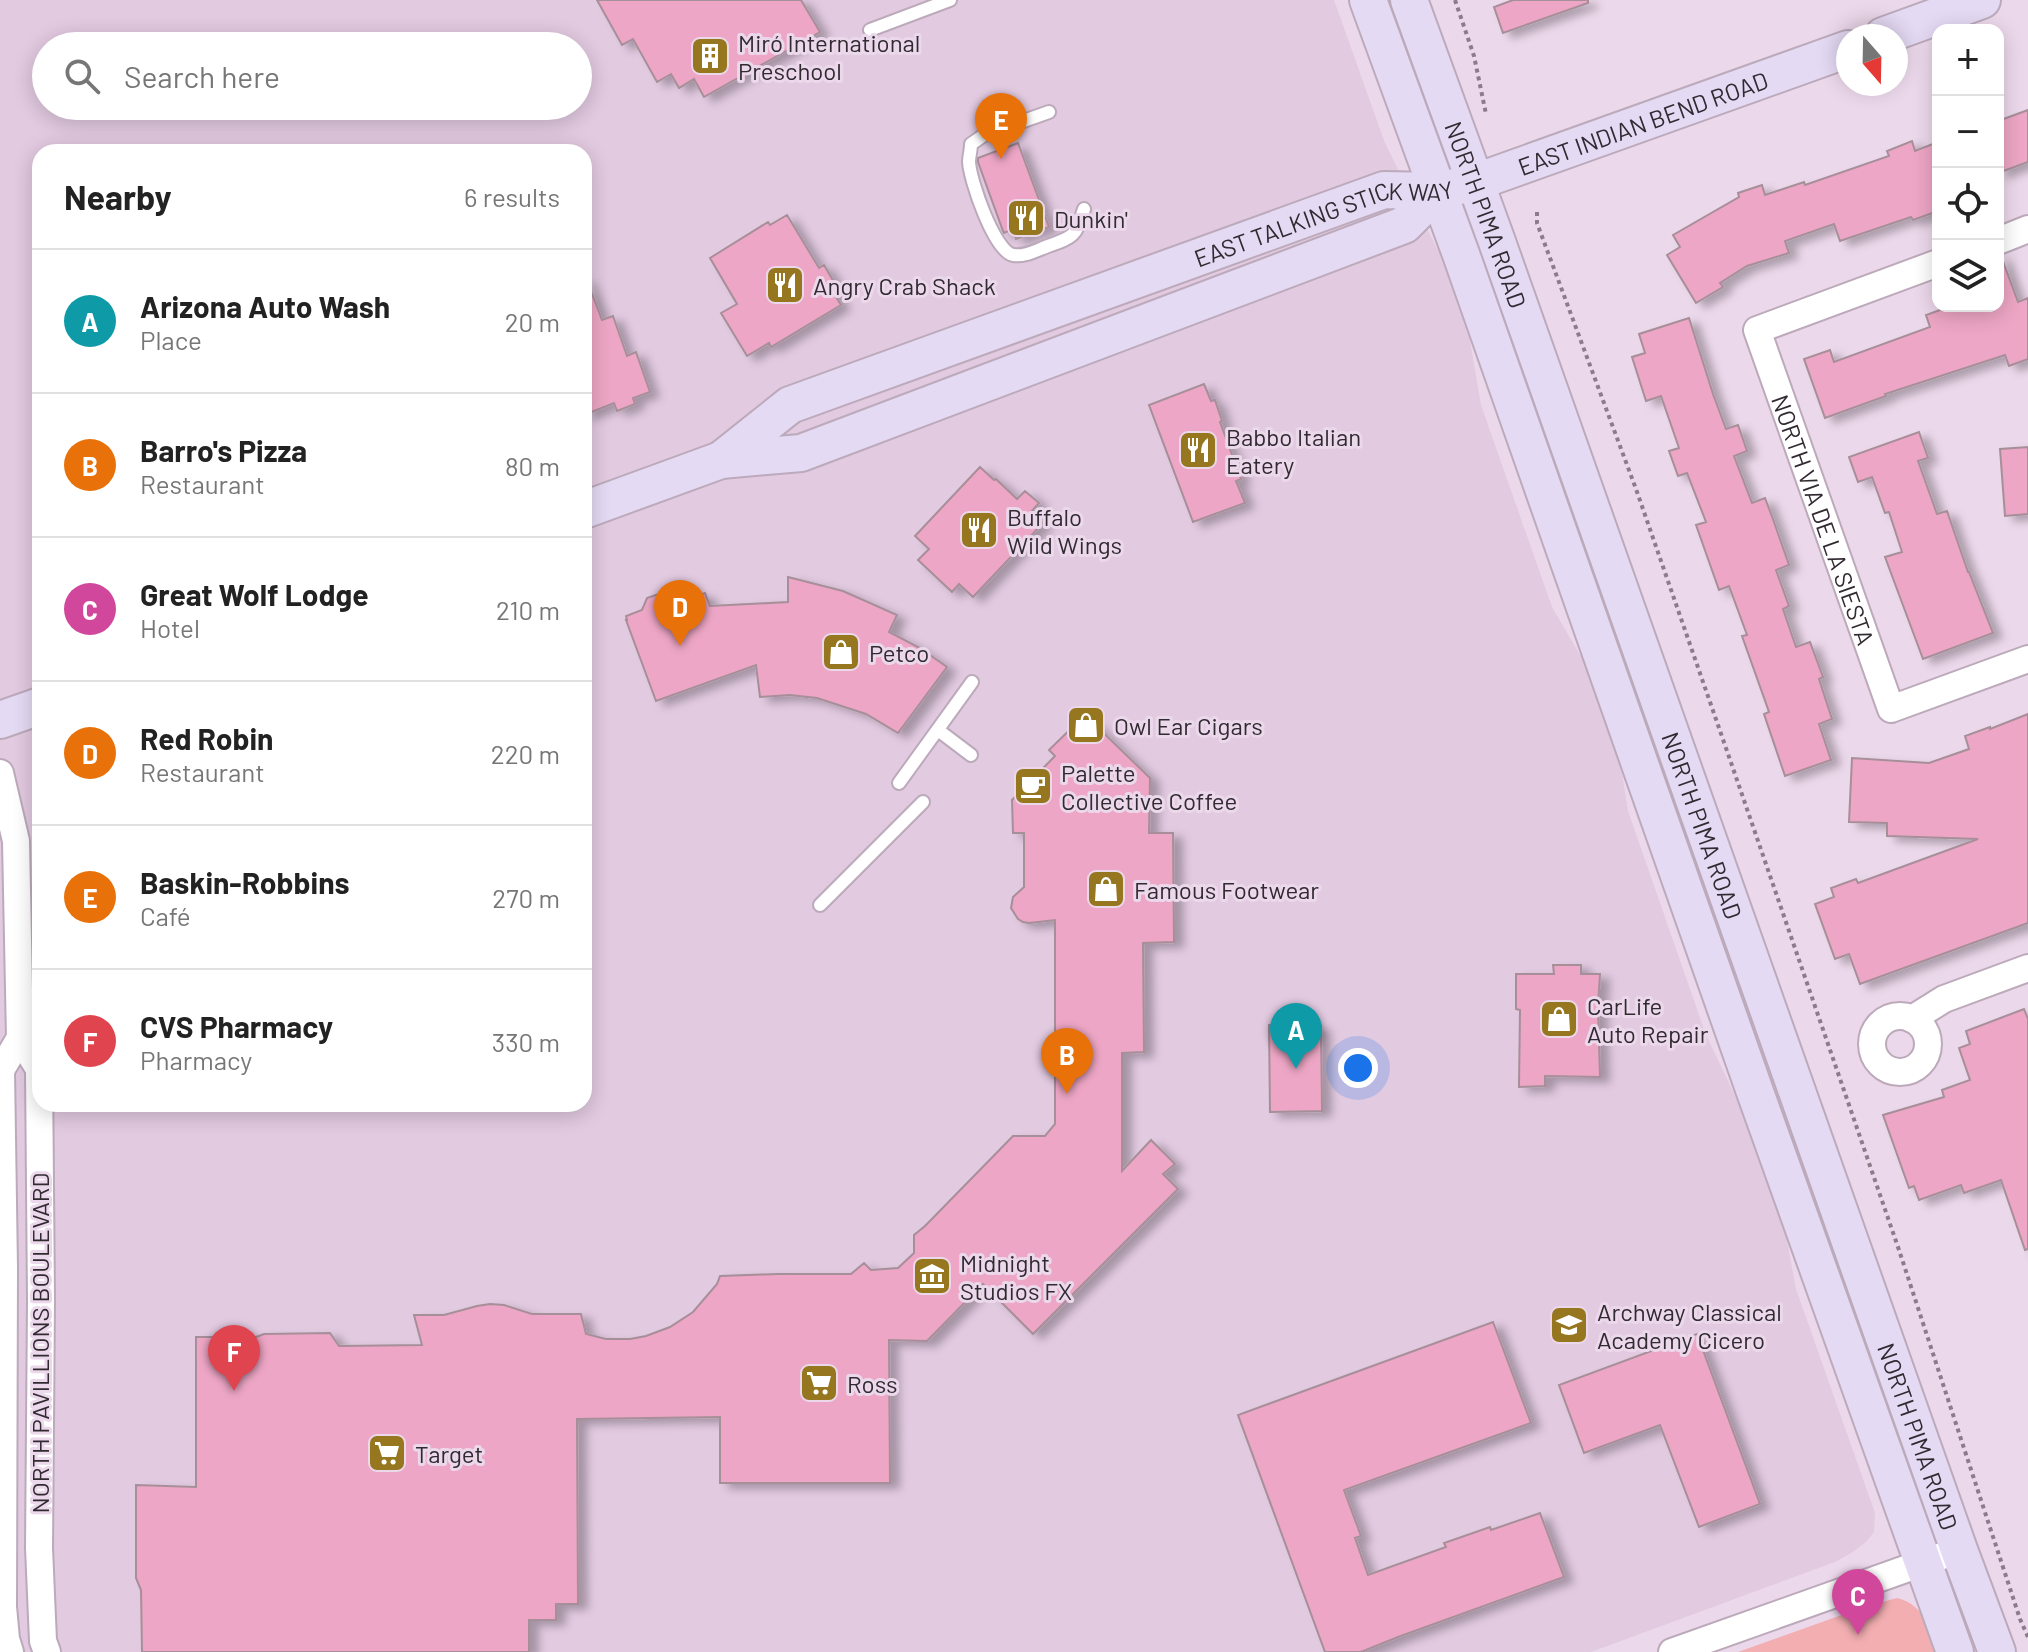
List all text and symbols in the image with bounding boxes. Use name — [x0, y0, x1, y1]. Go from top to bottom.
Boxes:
north arrow — [1836, 24, 1908, 96]
map controls — [1932, 24, 2004, 312]
button: + — [1932, 24, 2004, 96]
place label: Miró International Preschool — [738, 28, 920, 85]
search box — [32, 32, 592, 120]
building icon: Miró International Preschool — [689, 35, 731, 77]
icon: search — [60, 54, 104, 98]
text: Search here — [124, 58, 280, 94]
street label: EAST INDIAN BEND ROAD — [1514, 64, 1771, 180]
pin: E — [975, 93, 1027, 159]
button: − — [1932, 96, 2004, 168]
street label: NORTH PIMA ROAD — [1440, 117, 1534, 311]
button: locate — [1932, 168, 2004, 240]
street label: EAST TALKING STICK WAY — [1190, 173, 1456, 272]
text: Nearby — [64, 176, 172, 217]
text: 6 results — [464, 181, 560, 212]
restaurant icon: Dunkin' — [1005, 197, 1047, 239]
place label: Dunkin' — [1054, 204, 1128, 233]
button: layers — [1932, 240, 2004, 312]
restaurant icon: Angry Crab Shack — [764, 264, 806, 306]
place label: Angry Crab Shack — [813, 271, 996, 300]
text: Arizona Auto Wash — [140, 288, 390, 324]
text: A — [81, 306, 99, 337]
text: 20 m — [505, 306, 560, 337]
text: Place — [140, 324, 202, 355]
street label: NORTH VIA DE LA SIESTA — [1766, 391, 1882, 648]
place label: Babbo Italian Eatery — [1226, 422, 1361, 479]
restaurant icon: Babbo Italian Eatery — [1177, 429, 1219, 471]
text: Barro's Pizza — [140, 432, 307, 468]
text: B — [82, 450, 98, 481]
text: 80 m — [505, 450, 560, 481]
text: Restaurant — [140, 468, 265, 499]
place label: Buffalo Wild Wings — [1007, 502, 1122, 559]
restaurant icon: Buffalo Wild Wings — [958, 509, 1000, 551]
text: Great Wolf Lodge — [140, 576, 369, 612]
pin: D — [654, 580, 706, 646]
text: C — [82, 594, 98, 625]
text: 210 m — [496, 594, 560, 625]
text: Hotel — [140, 612, 200, 643]
shop icon: Petco — [820, 631, 862, 673]
place label: Petco — [869, 638, 929, 667]
shop icon: Owl Ear Cigars — [1065, 704, 1107, 746]
place label: Owl Ear Cigars — [1114, 711, 1263, 740]
text: Red Robin — [140, 720, 274, 756]
street label: NORTH PIMA ROAD — [1657, 728, 1749, 922]
text: D — [82, 738, 98, 769]
text: 220 m — [491, 738, 560, 769]
text: Restaurant — [140, 756, 265, 787]
place label: Palette Collective Coffee — [1061, 758, 1237, 815]
cafe icon: Palette Collective Coffee — [1012, 765, 1054, 807]
text: Baskin-Robbins — [140, 864, 350, 900]
shop icon: Famous Footwear — [1085, 868, 1127, 910]
place label: Famous Footwear — [1134, 875, 1319, 904]
text: E — [82, 882, 98, 913]
text: 270 m — [492, 882, 560, 913]
text: Café — [140, 900, 191, 931]
place label: CarLife Auto Repair — [1587, 991, 1709, 1048]
shop icon: CarLife Auto Repair — [1538, 998, 1580, 1040]
pin: A — [1270, 1003, 1322, 1069]
text: CVS Pharmacy — [140, 1008, 333, 1044]
text: F — [83, 1026, 97, 1057]
text: 330 m — [492, 1026, 560, 1057]
pin: B — [1041, 1028, 1093, 1094]
text: Pharmacy — [140, 1044, 252, 1075]
your location — [1338, 1048, 1378, 1088]
street label: NORTH PAVILLIONS BOULEVARD — [25, 1173, 54, 1513]
place label: Midnight Studios FX — [960, 1248, 1072, 1305]
museum icon: Midnight Studios FX — [911, 1255, 953, 1297]
place label: Archway Classical Academy Cicero — [1597, 1297, 1782, 1354]
school or university icon: Archway Classical Academy Cicero — [1548, 1304, 1590, 1346]
pin: F — [208, 1325, 260, 1391]
street label: NORTH PIMA ROAD — [1872, 1339, 1965, 1533]
supermarket icon: Ross — [798, 1362, 840, 1404]
place label: Ross — [847, 1369, 897, 1398]
supermarket icon: Target — [366, 1432, 408, 1474]
place label: Target — [415, 1439, 483, 1468]
pin: C — [1832, 1569, 1884, 1635]

